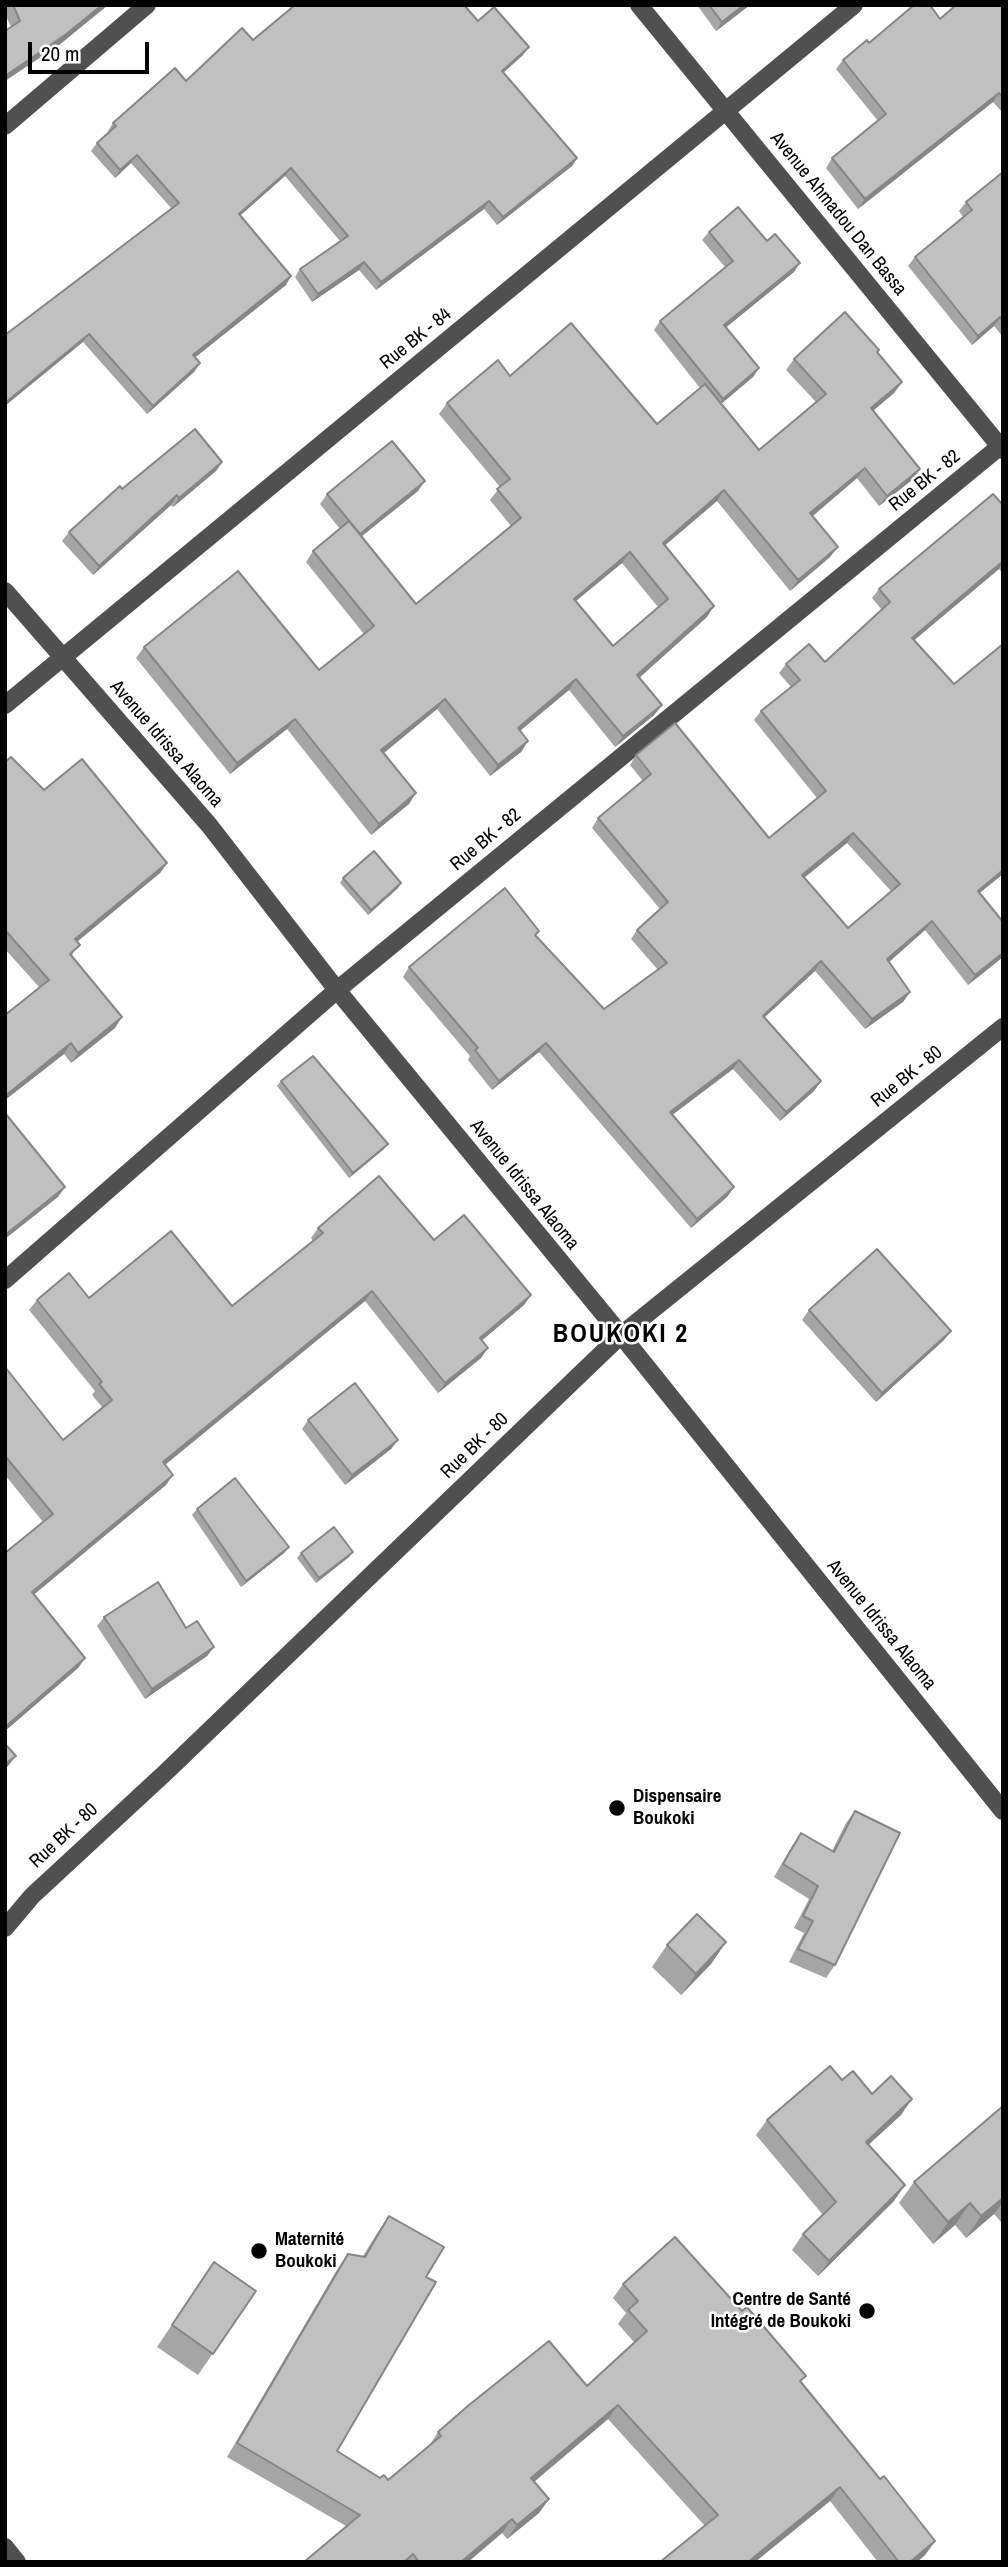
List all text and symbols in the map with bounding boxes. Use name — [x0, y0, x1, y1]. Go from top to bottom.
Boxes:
scale bar — [32, 28, 152, 72]
text: 20 m — [41, 39, 79, 68]
street label: Avenue Ahmadou Dan Bassa — [765, 128, 911, 300]
street label: Rue BK - 84 — [376, 303, 456, 375]
street label: Rue BK - 82 — [885, 445, 965, 517]
street label: Avenue Idrissa Alaoma — [105, 676, 227, 812]
street label: Rue BK - 82 — [446, 804, 526, 876]
street label: Rue BK - 80 — [867, 1041, 947, 1113]
street label: Avenue Idrissa Alaoma — [465, 1115, 583, 1255]
district label: BOUKOKI 2 — [554, 1319, 688, 1351]
street label: Rue BK - 80 — [437, 1408, 513, 1484]
street label: Avenue Idrissa Alaoma — [822, 1555, 940, 1695]
place label: Dispensaire Boukoki — [633, 1786, 721, 1830]
marker: Dispensaire Boukoki — [607, 1798, 627, 1818]
street label: Rue BK - 80 — [25, 1799, 103, 1873]
place label: Maternité Boukoki — [275, 2229, 344, 2273]
marker: Maternité Boukoki — [249, 2241, 269, 2261]
place label: Centre de Santé Intégré de Boukoki — [711, 2289, 851, 2333]
marker: Centre de Santé Intégré de Boukoki — [857, 2301, 877, 2321]

